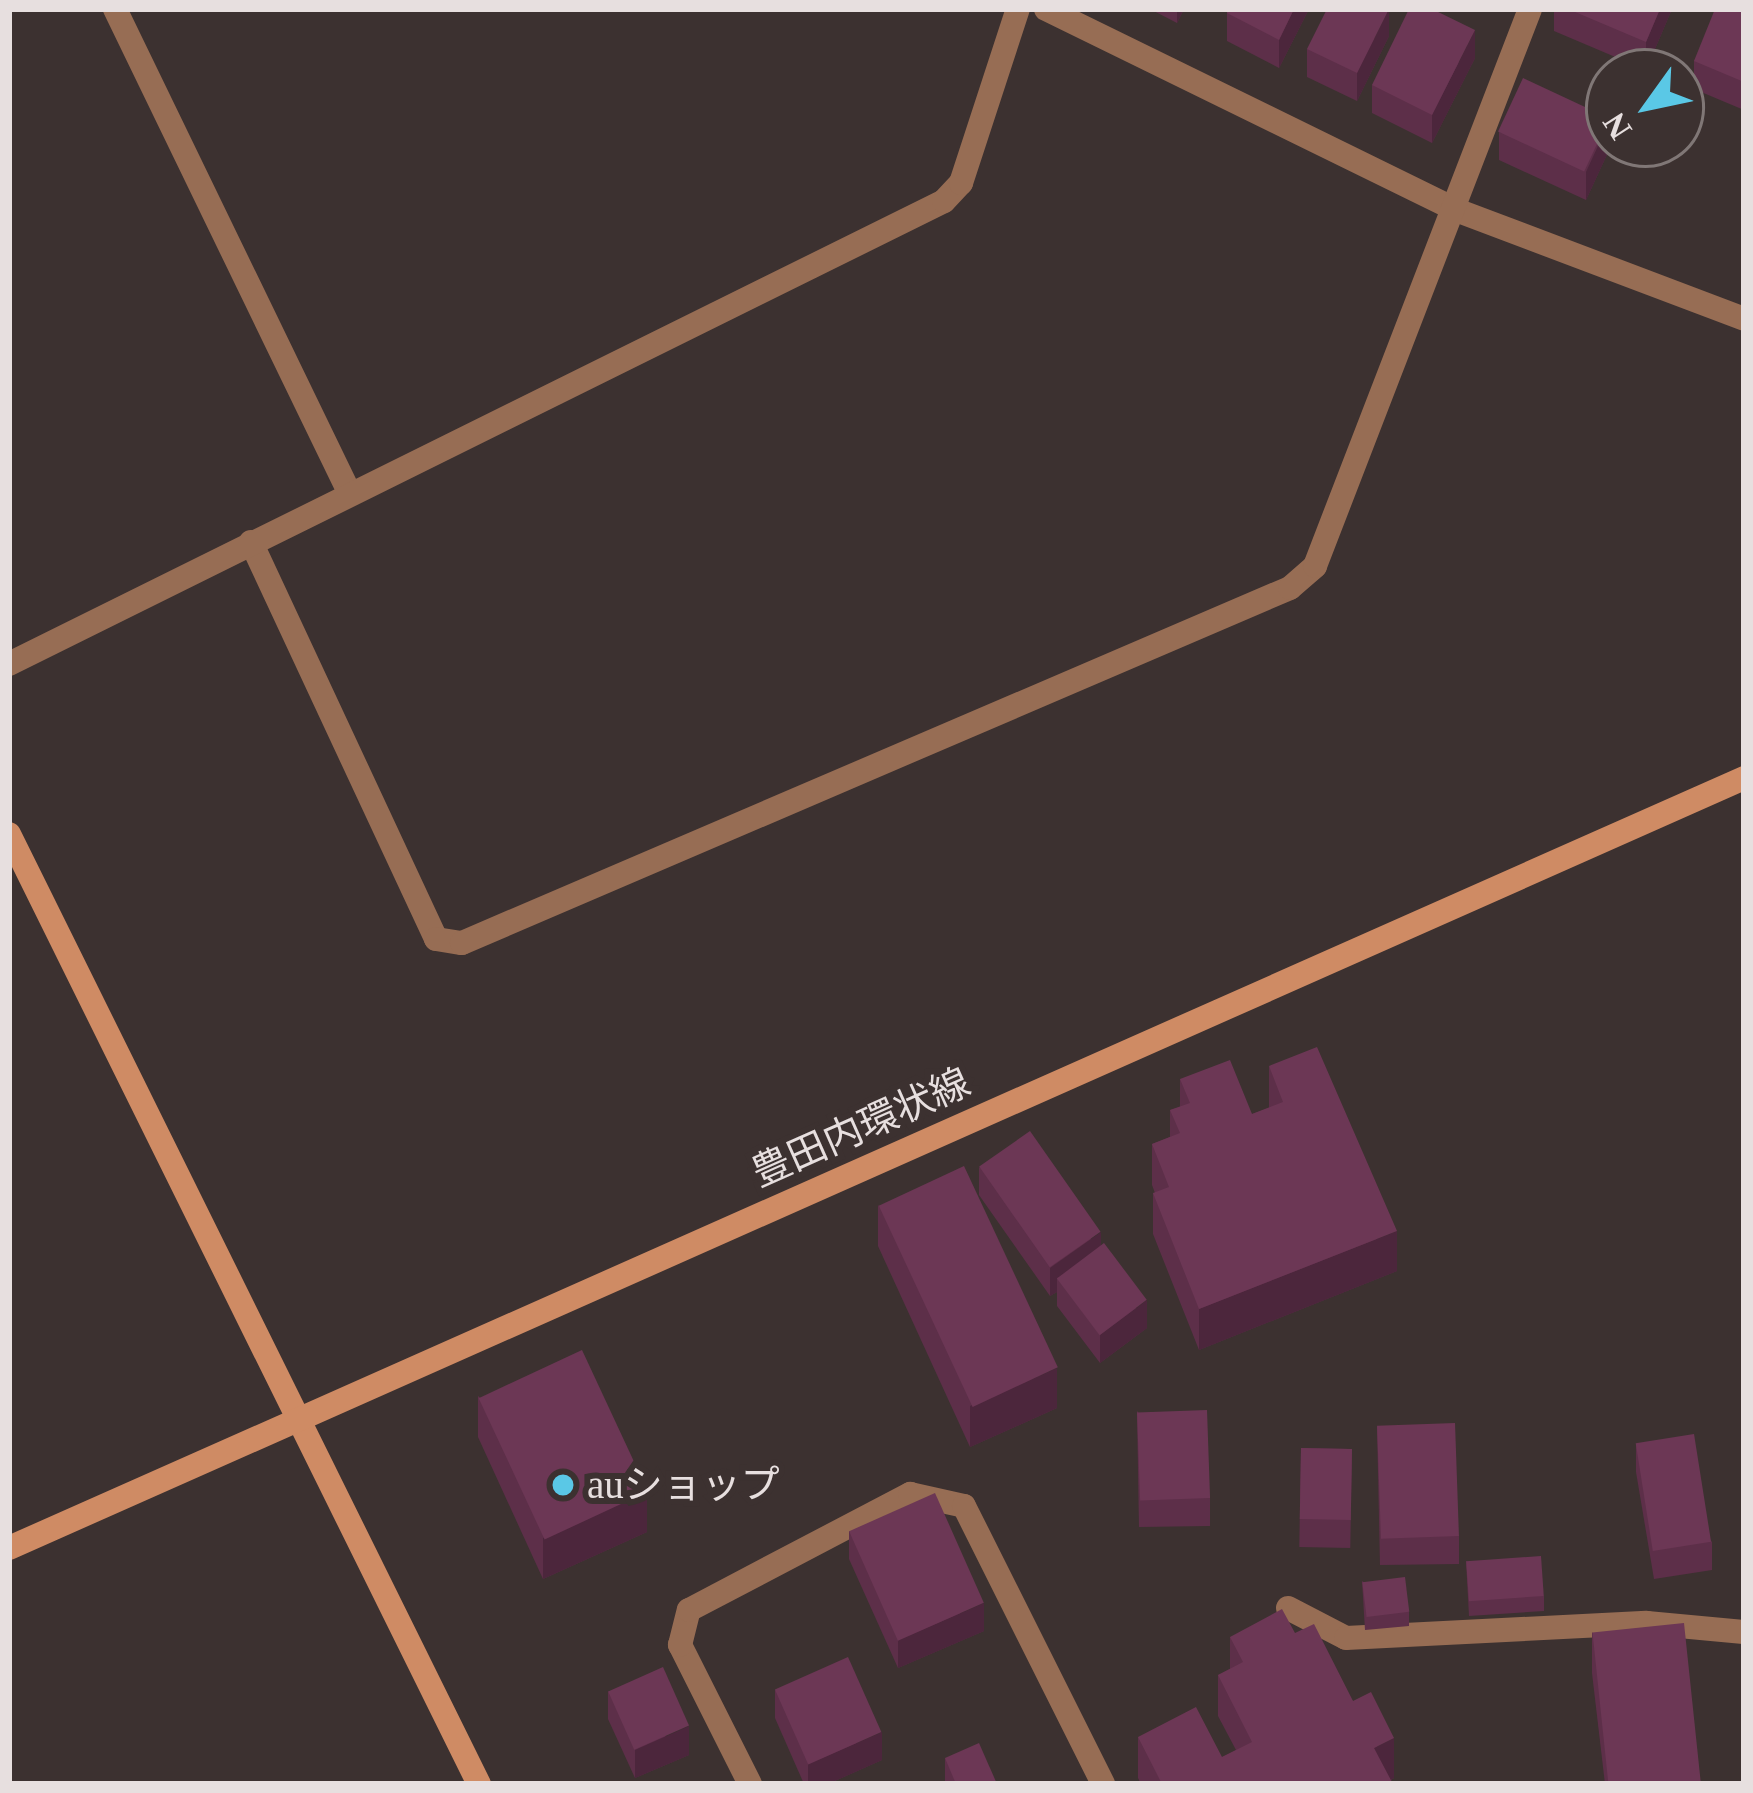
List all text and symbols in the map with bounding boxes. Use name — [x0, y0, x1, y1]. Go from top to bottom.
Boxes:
north arrow — [1585, 48, 1705, 168]
text: N — [1596, 106, 1639, 146]
street label: 豊田内環状線 — [745, 1059, 977, 1197]
place label: auショップ — [587, 1462, 780, 1508]
marker: auショップ — [550, 1472, 576, 1498]

